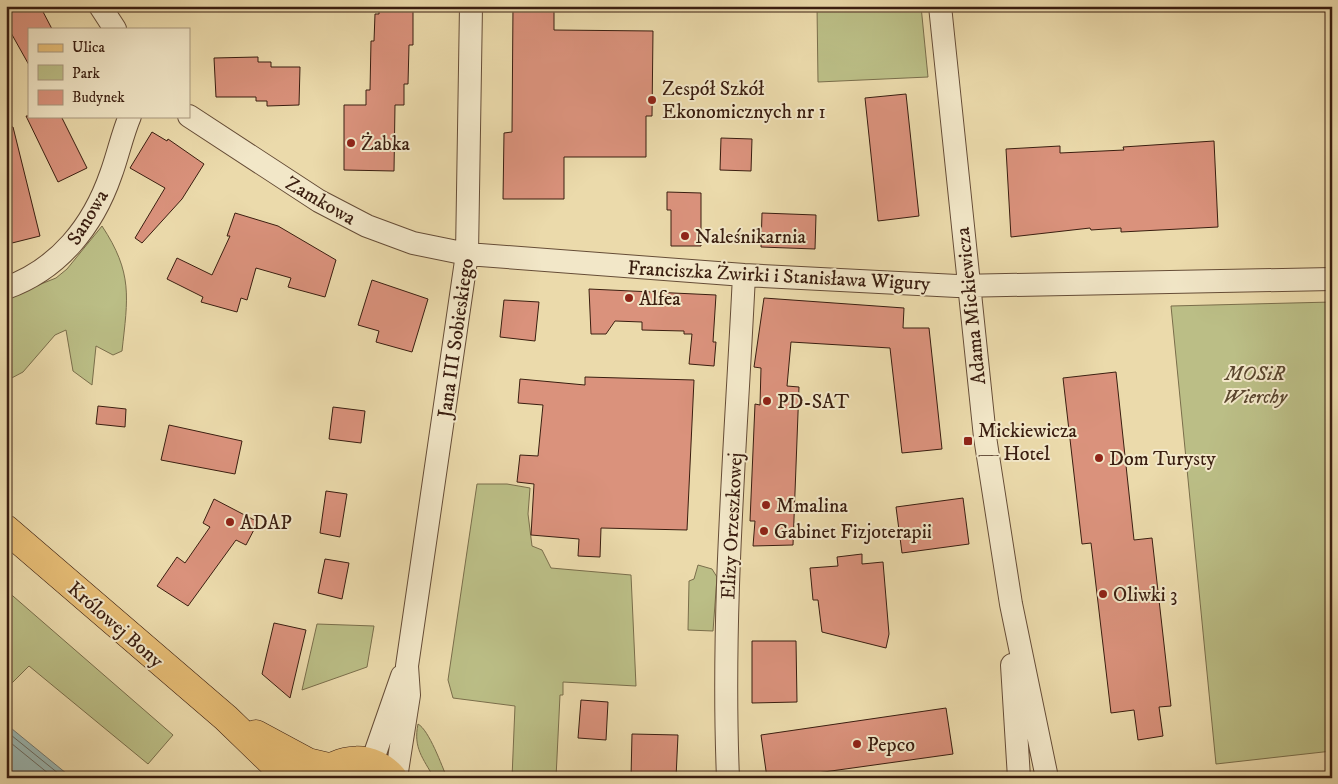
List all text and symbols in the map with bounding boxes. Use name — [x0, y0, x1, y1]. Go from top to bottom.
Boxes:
legend — [28, 28, 190, 118]
text: Ulica — [72, 38, 105, 57]
text: Park — [72, 64, 101, 83]
place label: Zespół Szkół Ekonomicznych nr 1 — [662, 77, 826, 125]
text: Budynek — [72, 88, 125, 107]
marker: Zespół Szkół Ekonomicznych nr 1 — [646, 94, 658, 106]
place label: Żabka — [361, 132, 411, 157]
marker: Żabka — [345, 137, 357, 149]
street label: Zamkowa — [281, 171, 360, 232]
street label: Sanowa — [62, 185, 115, 250]
place label: Naleśnikarnia — [695, 225, 806, 250]
street label: Adama Mickiewicza — [951, 225, 992, 386]
marker: Naleśnikarnia — [679, 230, 691, 242]
street label: Franciszka Żwirki i Stanisława Wigury — [627, 256, 932, 297]
street label: Jana III Sobieskiego — [433, 257, 480, 422]
place label: Alfea — [639, 287, 681, 312]
marker: Alfea — [623, 292, 635, 304]
park label: MOSiR Wierchy — [1223, 362, 1288, 410]
place label: PD-SAT — [777, 390, 849, 415]
marker: PD-SAT — [761, 395, 773, 407]
place label: Mickiewicza — Hotel — [978, 419, 1078, 467]
marker: Mickiewicza — Hotel — [962, 435, 974, 447]
place label: Dom Turysty — [1109, 447, 1216, 472]
street label: Elizy Orzeszkowej — [716, 452, 749, 600]
marker: Dom Turysty — [1093, 452, 1105, 464]
place label: Mmalina — [776, 494, 848, 519]
marker: Mmalina — [760, 499, 772, 511]
place label: ADAP — [240, 511, 292, 536]
marker: ADAP — [224, 516, 236, 528]
place label: Gabinet Fizjoterapii — [774, 520, 932, 545]
marker: Gabinet Fizjoterapii — [758, 525, 770, 537]
street label: Królowej Bony — [62, 577, 169, 674]
place label: Oliwki 3 — [1113, 583, 1177, 608]
marker: Oliwki 3 — [1097, 588, 1109, 600]
place label: Pepco — [867, 733, 915, 758]
marker: Pepco — [851, 738, 863, 750]

